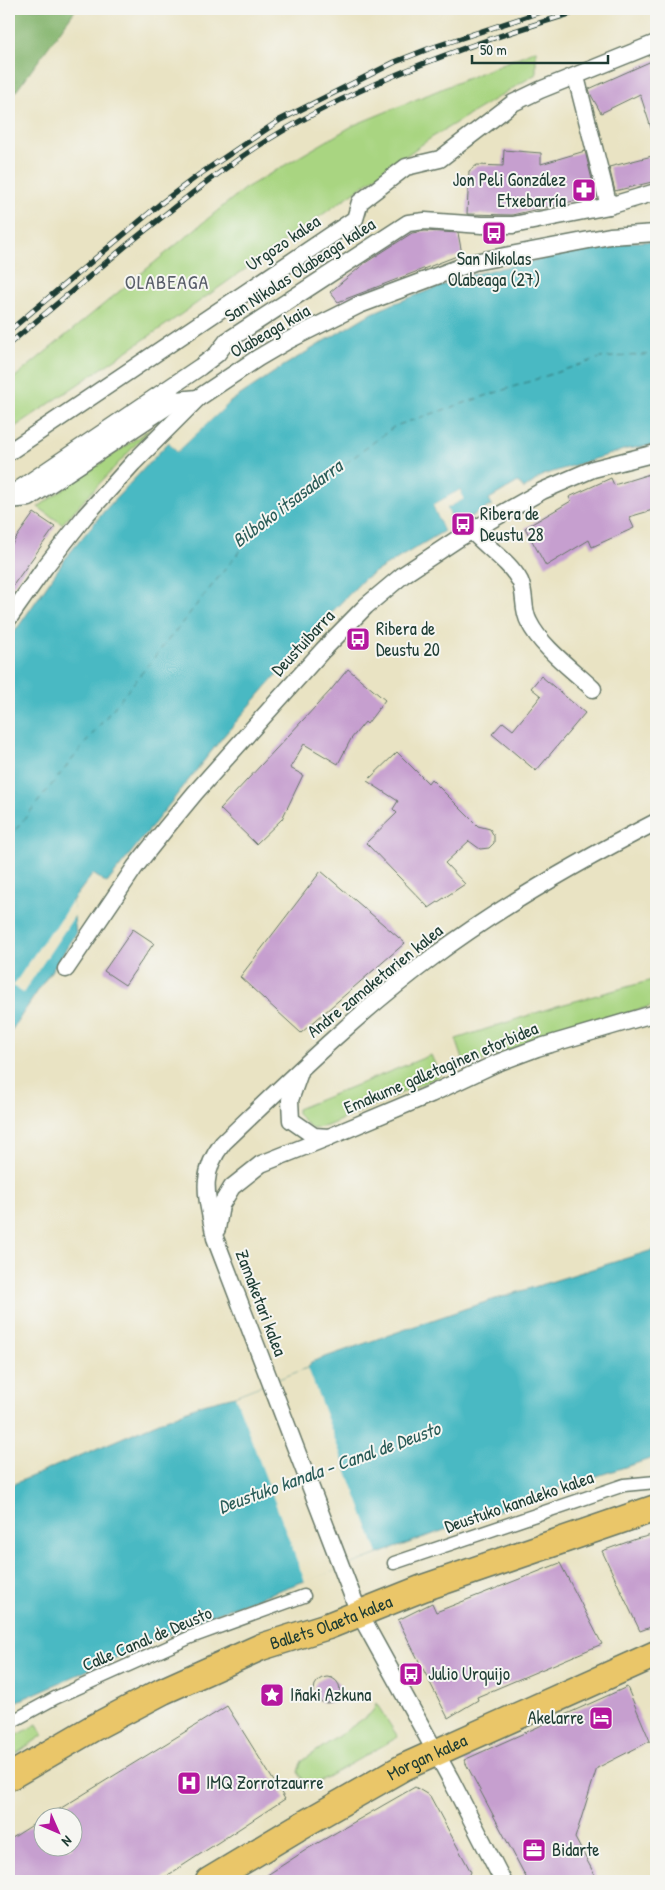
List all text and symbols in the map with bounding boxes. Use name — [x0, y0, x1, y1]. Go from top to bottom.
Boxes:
scale bar — [472, 32, 609, 64]
text: 50 m — [480, 39, 507, 60]
place label: Jon Peli González Etxebarría — [453, 167, 566, 213]
pharmacy icon: Jon Peli González Etxebarría — [571, 177, 597, 203]
street label: Urgozo kalea — [241, 209, 325, 277]
street label: San Nikolas Olabeaga kalea — [220, 211, 380, 328]
bus stop icon: San Nikolas Olabeaga (27) — [481, 220, 507, 246]
place label: San Nikolas Olabeaga (27) — [448, 246, 540, 292]
district label: OLABEAGA — [125, 268, 209, 295]
street label: Olabeaga kaia — [225, 298, 314, 363]
water label: Bilboko itsasadarra — [227, 451, 349, 553]
place label: Ribera de Deustu 28 — [480, 501, 544, 547]
bus stop icon: Ribera de Deustu 28 — [450, 511, 476, 537]
street label: Deustuibarra — [265, 604, 340, 681]
place label: Ribera de Deustu 20 — [376, 616, 440, 662]
bus stop icon: Ribera de Deustu 20 — [345, 626, 371, 652]
street label: Andre zamaketarien kalea — [302, 918, 448, 1043]
street label: Emakume galletaginen etorbidea — [340, 1015, 542, 1120]
street label: Zamaketari kalea — [230, 1246, 293, 1360]
water label: Deustuko kanala - Canal de Deusto — [215, 1414, 445, 1519]
street label: Deustuko kanaleko kalea — [441, 1464, 597, 1539]
street label: Ballets Olaeta kalea — [267, 1589, 396, 1655]
street label: Calle Canal de Deusto — [78, 1600, 215, 1677]
bus stop icon: Julio Urquijo — [398, 1661, 424, 1687]
place label: Julio Urquijo — [428, 1661, 510, 1686]
place icon: Iñaki Azkuna — [259, 1682, 285, 1708]
place label: Iñaki Azkuna — [290, 1682, 371, 1707]
place label: Akelarre — [528, 1705, 584, 1730]
hotel icon: Akelarre — [588, 1705, 614, 1731]
street label: Morgan kalea — [382, 1727, 471, 1786]
hospital icon: IMQ Zorrotzaurre — [176, 1770, 202, 1796]
place label: IMQ Zorrotzaurre — [206, 1770, 324, 1795]
north arrow — [32, 1808, 82, 1858]
text: N — [58, 1832, 77, 1851]
office icon: Bidarte — [521, 1837, 547, 1863]
place label: Bidarte — [552, 1837, 600, 1862]

